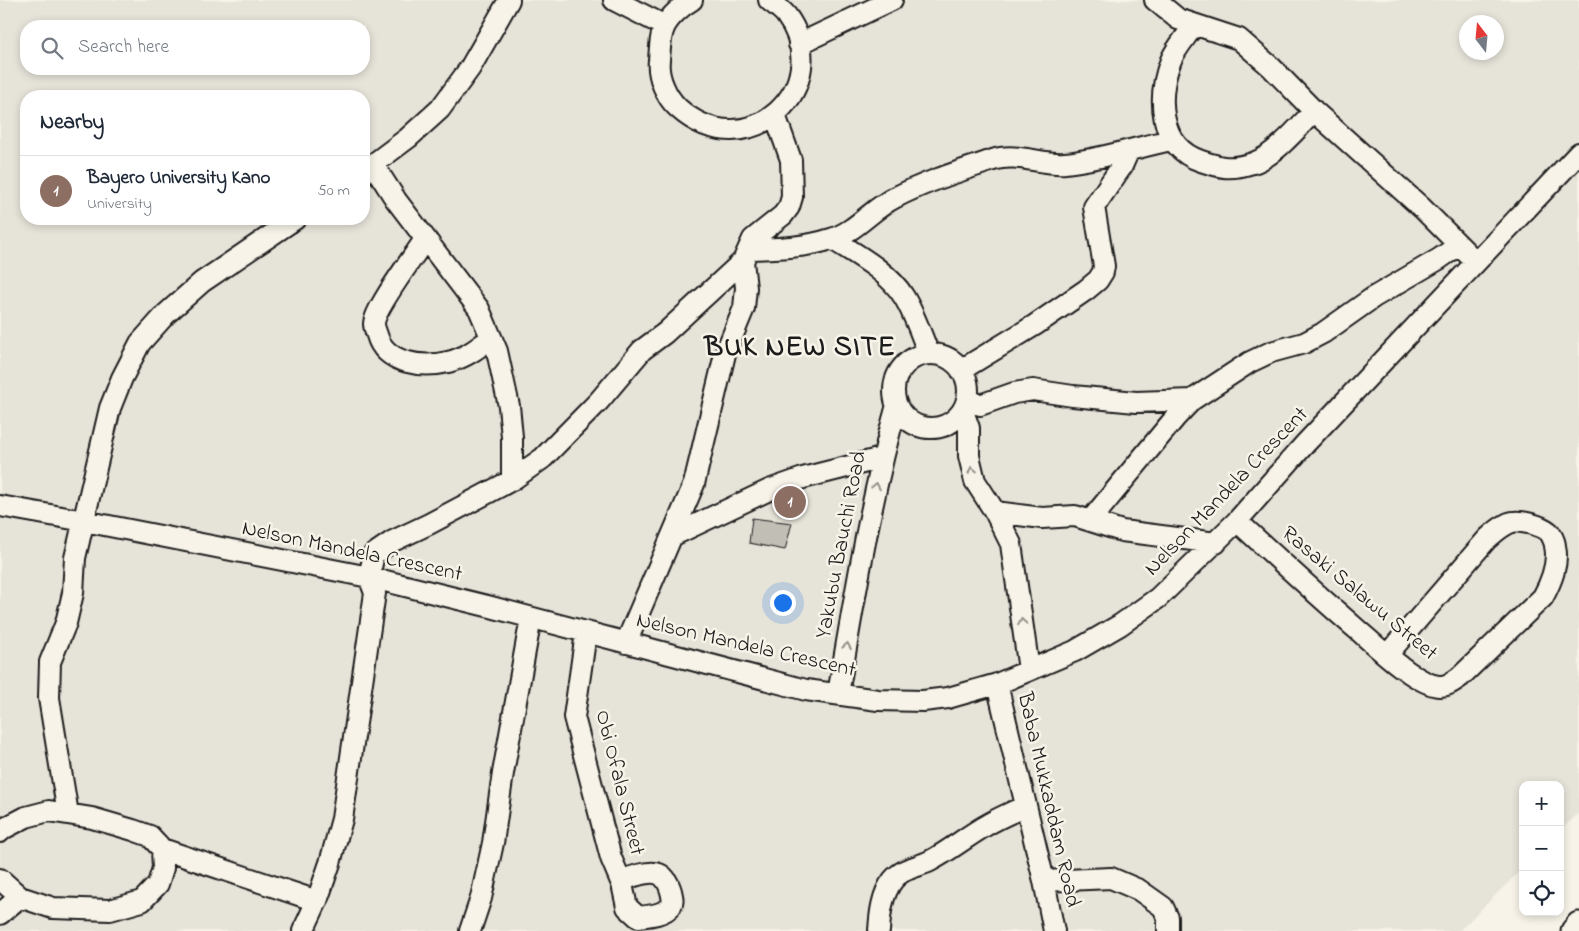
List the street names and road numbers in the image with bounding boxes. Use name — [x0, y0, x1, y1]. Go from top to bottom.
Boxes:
street label: Nelson Mandela Crescent — [1137, 400, 1317, 584]
street label: Yakubu Bauchi Road — [808, 448, 876, 642]
street label: Nelson Mandela Crescent — [239, 513, 466, 591]
street label: Rasaki Salawu Street — [1274, 519, 1445, 670]
street label: Nelson Mandela Crescent — [633, 605, 860, 687]
street label: Baba Mukkaddam Road — [1007, 688, 1088, 911]
street label: Obi Ofala Street — [586, 707, 653, 860]

